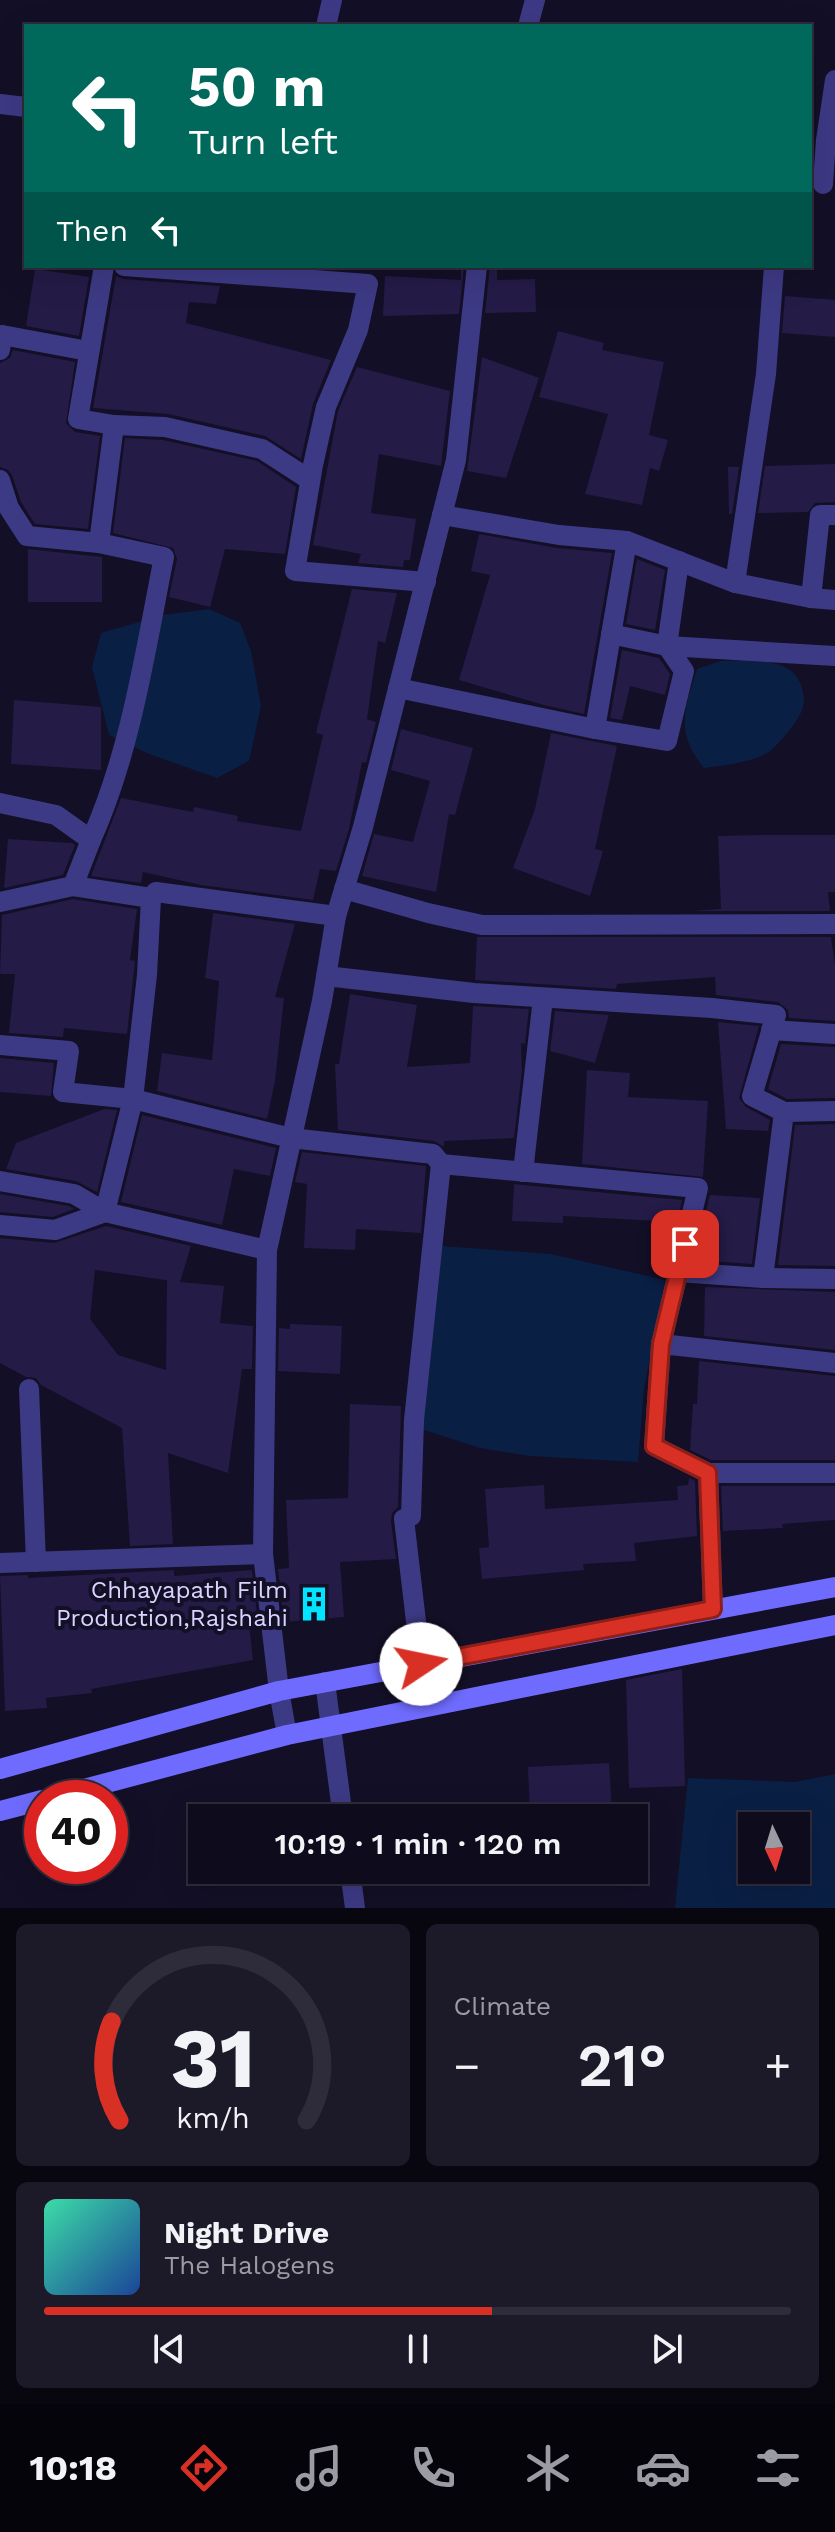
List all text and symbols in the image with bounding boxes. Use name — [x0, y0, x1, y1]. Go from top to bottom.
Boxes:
text: 50 m — [188, 54, 325, 120]
icon: left — [56, 56, 160, 160]
text: Turn left — [188, 121, 338, 163]
icon: left — [144, 208, 188, 252]
text: Then — [56, 213, 128, 248]
pin — [651, 1210, 719, 1278]
icon: arrive — [663, 1222, 707, 1266]
place label: Chhayapath Film Production,Rajshahi — [56, 1576, 288, 1632]
building icon: Chhayapath Film Production,Rajshahi — [295, 1585, 333, 1623]
position arrow — [379, 1622, 463, 1706]
speed limit sign: 40 — [24, 1780, 128, 1884]
north arrow — [738, 1812, 810, 1884]
map controls — [738, 1812, 810, 1884]
text: 10:19 · 1 min · 120 m — [275, 1826, 561, 1861]
text: Climate — [454, 1991, 551, 2021]
text: 31 — [170, 2010, 255, 2107]
text: 21° — [578, 2030, 667, 2101]
text: − — [454, 2040, 480, 2092]
text: + — [764, 2040, 791, 2092]
text: km/h — [176, 2101, 250, 2135]
text: Night Drive — [164, 2215, 329, 2250]
text: The Halogens — [164, 2250, 335, 2280]
icon: previous — [147, 2327, 191, 2371]
icon: pause — [396, 2327, 440, 2371]
icon: next — [645, 2327, 689, 2371]
icon: directions — [176, 2440, 232, 2496]
icon: music — [291, 2440, 347, 2496]
icon: phone — [405, 2440, 461, 2496]
icon: climate — [520, 2440, 576, 2496]
icon: car — [635, 2440, 691, 2496]
icon: filters — [750, 2440, 806, 2496]
text: 10:18 — [29, 2447, 117, 2489]

